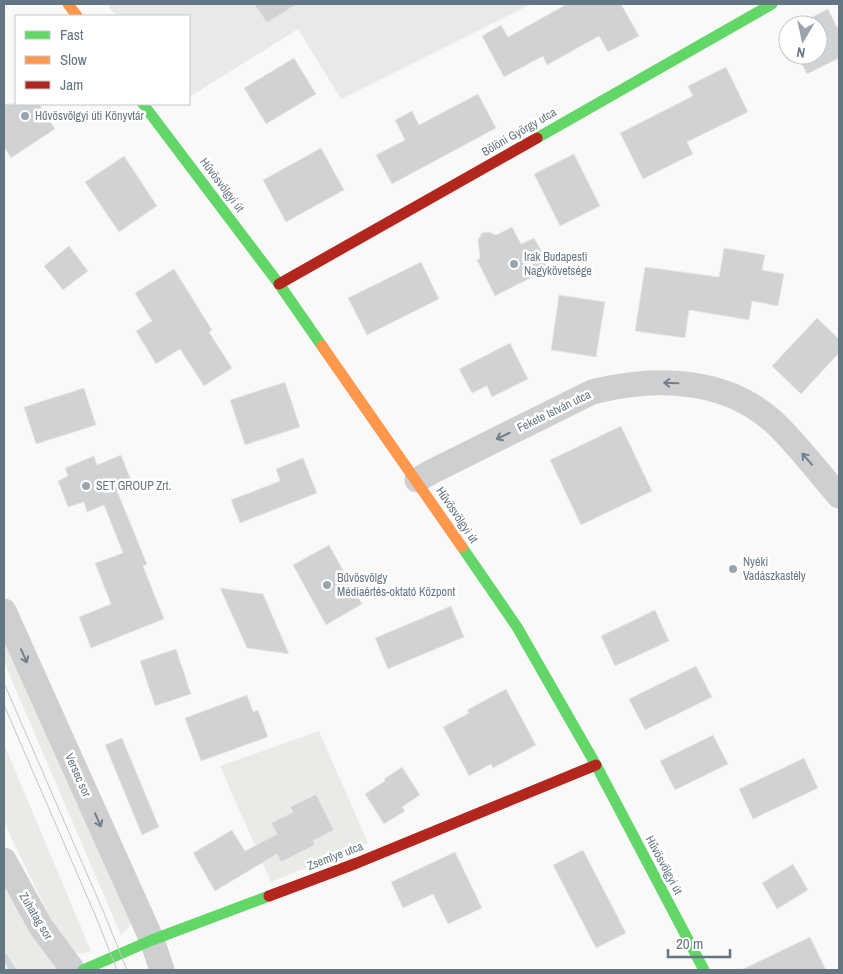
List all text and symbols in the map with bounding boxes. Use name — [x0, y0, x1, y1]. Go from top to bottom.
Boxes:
legend — [15, 15, 190, 105]
north arrow — [778, 15, 828, 65]
text: Fast — [60, 24, 84, 45]
text: N — [795, 43, 806, 62]
text: Slow — [60, 49, 87, 70]
text: Jam — [60, 74, 83, 95]
street label: Bölöni György utca — [479, 104, 560, 160]
place label: Hűvösvölgyi úti Könyvtár — [35, 108, 145, 124]
marker: Hűvösvölgyi úti Könyvtár — [19, 110, 31, 122]
street label: Hűvösvölgyi út — [196, 154, 248, 216]
place label: Irak Budapesti Nagykövetsége — [524, 249, 592, 279]
marker: Irak Budapesti Nagykövetsége — [508, 258, 520, 270]
one-way arrow — [664, 378, 680, 388]
street label: Fekete István utca — [515, 386, 594, 436]
one-way arrow — [495, 431, 510, 441]
one-way arrow — [801, 453, 813, 466]
place label: SET GROUP Zrt. — [96, 478, 171, 494]
marker: SET GROUP Zrt. — [80, 480, 92, 492]
street label: Hűvösvölgyi út — [432, 484, 482, 546]
place label: Nyéki Vadászkastély — [743, 554, 806, 584]
marker: Nyéki Vadászkastély — [727, 563, 739, 575]
place label: Bűvösvölgy Médiaértés-oktató Központ — [337, 570, 455, 600]
marker: Bűvösvölgy Médiaértés-oktató Központ — [321, 579, 333, 591]
one-way arrow — [19, 648, 29, 663]
street label: Versec sor — [61, 751, 95, 800]
one-way arrow — [93, 812, 103, 827]
street label: Hűvösvölgyi út — [642, 833, 686, 897]
street label: Zsemlye utca — [305, 838, 366, 874]
street label: Zuhatag sor — [16, 889, 57, 943]
scale bar — [668, 926, 730, 958]
text: 20 m — [676, 933, 703, 954]

